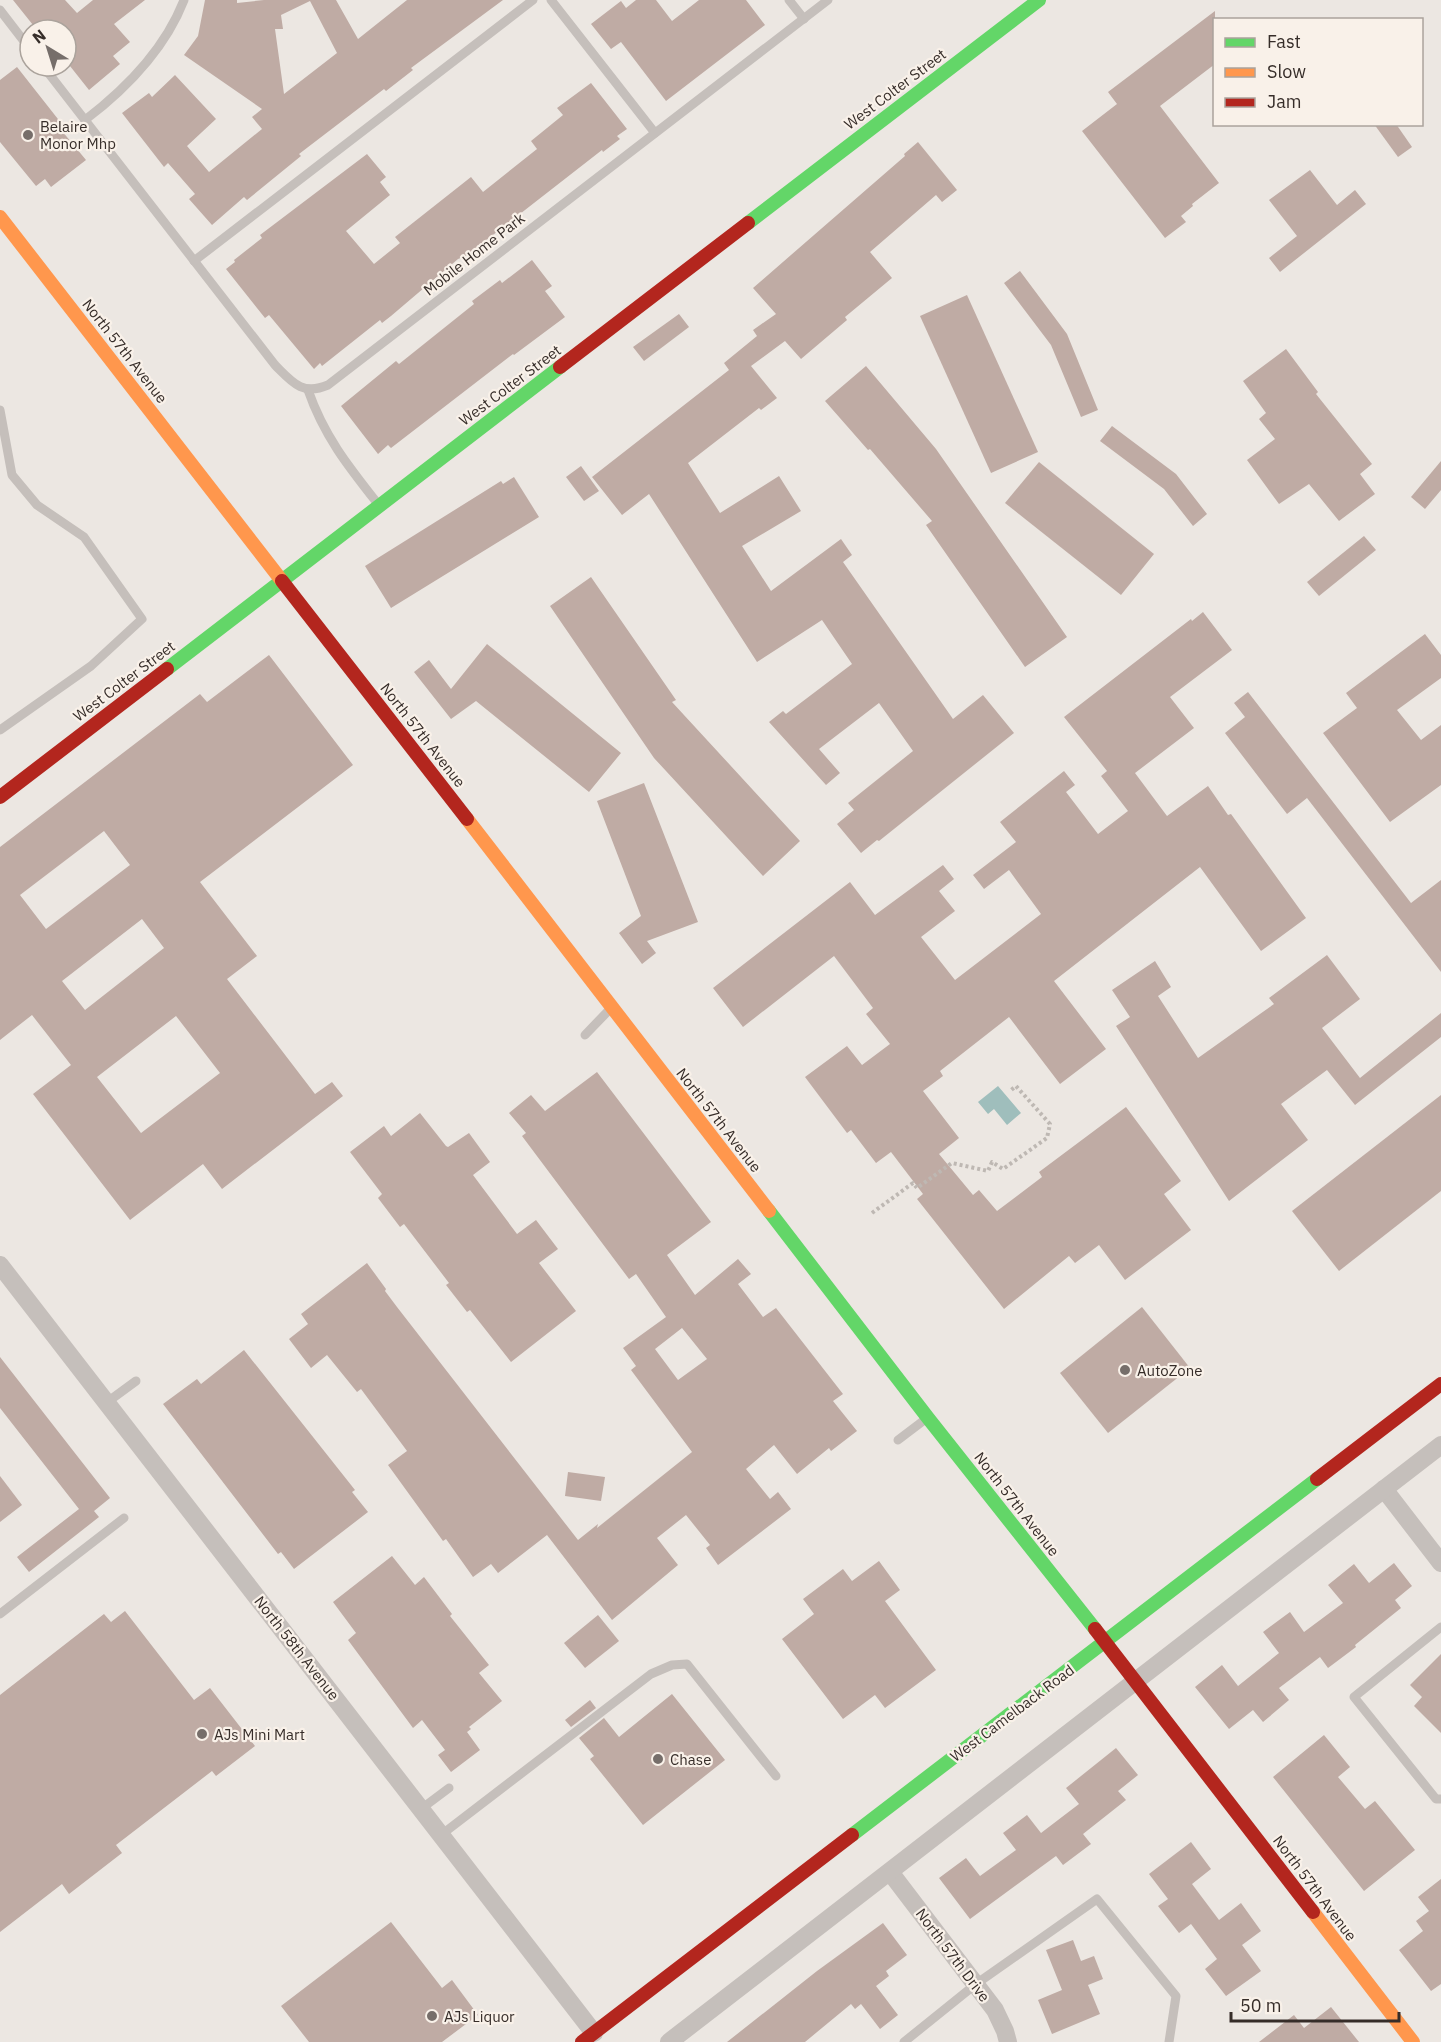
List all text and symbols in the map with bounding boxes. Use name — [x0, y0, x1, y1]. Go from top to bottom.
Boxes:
north arrow — [18, 18, 78, 78]
legend — [1213, 18, 1423, 126]
text: N — [28, 25, 49, 48]
text: Fast — [1267, 30, 1301, 53]
street label: West Colter Street — [840, 44, 950, 134]
text: Slow — [1267, 60, 1306, 83]
text: Jam — [1267, 90, 1302, 113]
place label: Belaire Monor Mhp — [40, 117, 116, 153]
marker: Belaire Monor Mhp — [21, 128, 35, 142]
street label: Mobile Home Park — [420, 209, 528, 299]
street label: North 57th Avenue — [78, 295, 172, 407]
street label: West Colter Street — [455, 340, 565, 430]
street label: West Colter Street — [69, 636, 179, 726]
street label: North 57th Avenue — [376, 679, 470, 791]
street label: North 57th Avenue — [672, 1064, 766, 1176]
place label: AutoZone — [1137, 1361, 1202, 1380]
marker: AutoZone — [1118, 1363, 1132, 1377]
street label: North 57th Avenue — [970, 1448, 1064, 1560]
street label: North 58th Avenue — [250, 1592, 344, 1704]
street label: West Camelback Road — [946, 1660, 1078, 1766]
place label: AJs Mini Mart — [214, 1725, 305, 1744]
marker: AJs Mini Mart — [195, 1727, 209, 1741]
place label: Chase — [670, 1750, 711, 1769]
marker: Chase — [651, 1752, 665, 1766]
street label: North 57th Avenue — [1269, 1831, 1361, 1945]
street label: North 57th Drive — [912, 1905, 994, 2005]
scale bar — [1231, 1985, 1399, 2023]
text: 50 m — [1240, 1994, 1282, 2017]
place label: AJs Liquor — [444, 2007, 515, 2026]
marker: AJs Liquor — [425, 2009, 439, 2023]

